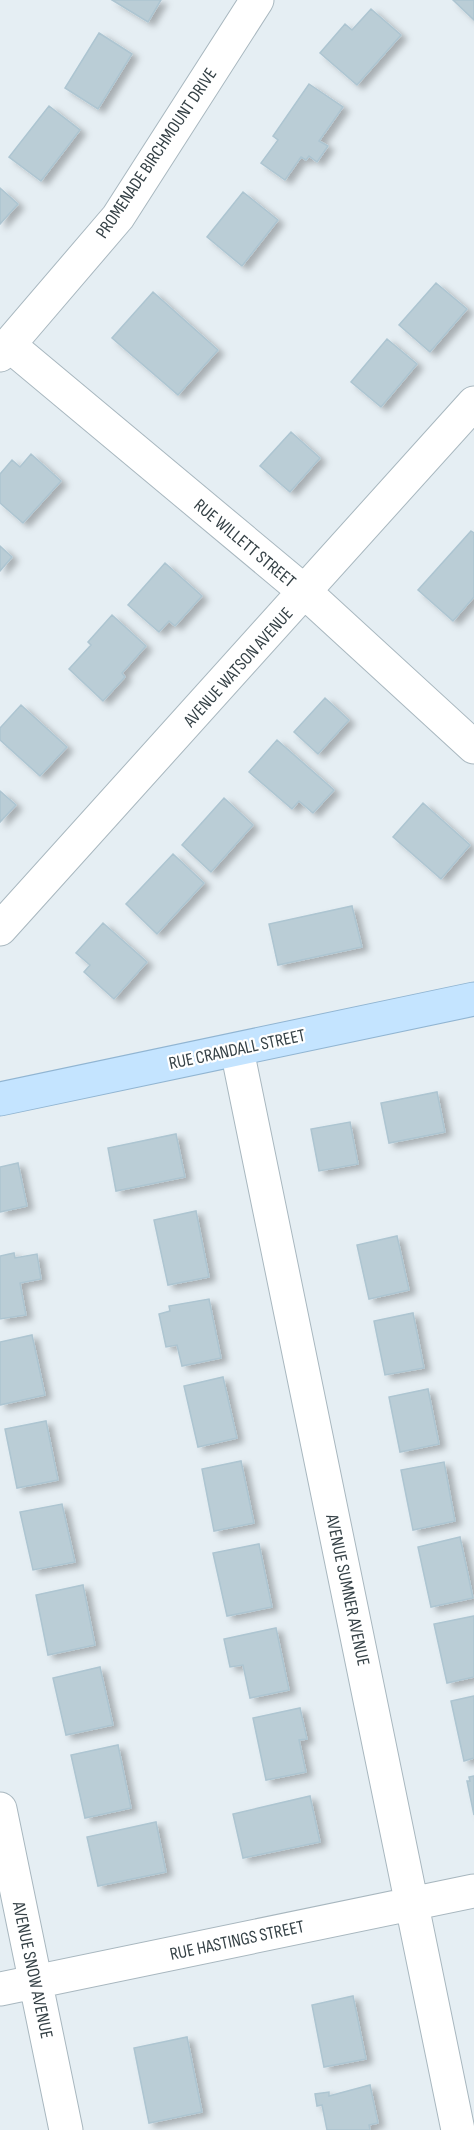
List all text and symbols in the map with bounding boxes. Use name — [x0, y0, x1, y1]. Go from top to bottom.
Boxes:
street label: PROMENADE BIRCHMOUNT DRIVE — [92, 64, 221, 242]
street label: RUE WILLETT STREET — [190, 495, 300, 592]
street label: AVENUE WATSON AVENUE — [179, 603, 297, 732]
street label: RUE CRANDALL STREET — [167, 1025, 307, 1074]
street label: AVENUE SUMNER AVENUE — [321, 1511, 374, 1668]
street label: AVENUE SNOW AVENUE — [8, 1899, 57, 2041]
street label: RUE HASTINGS STREET — [168, 1916, 306, 1965]

